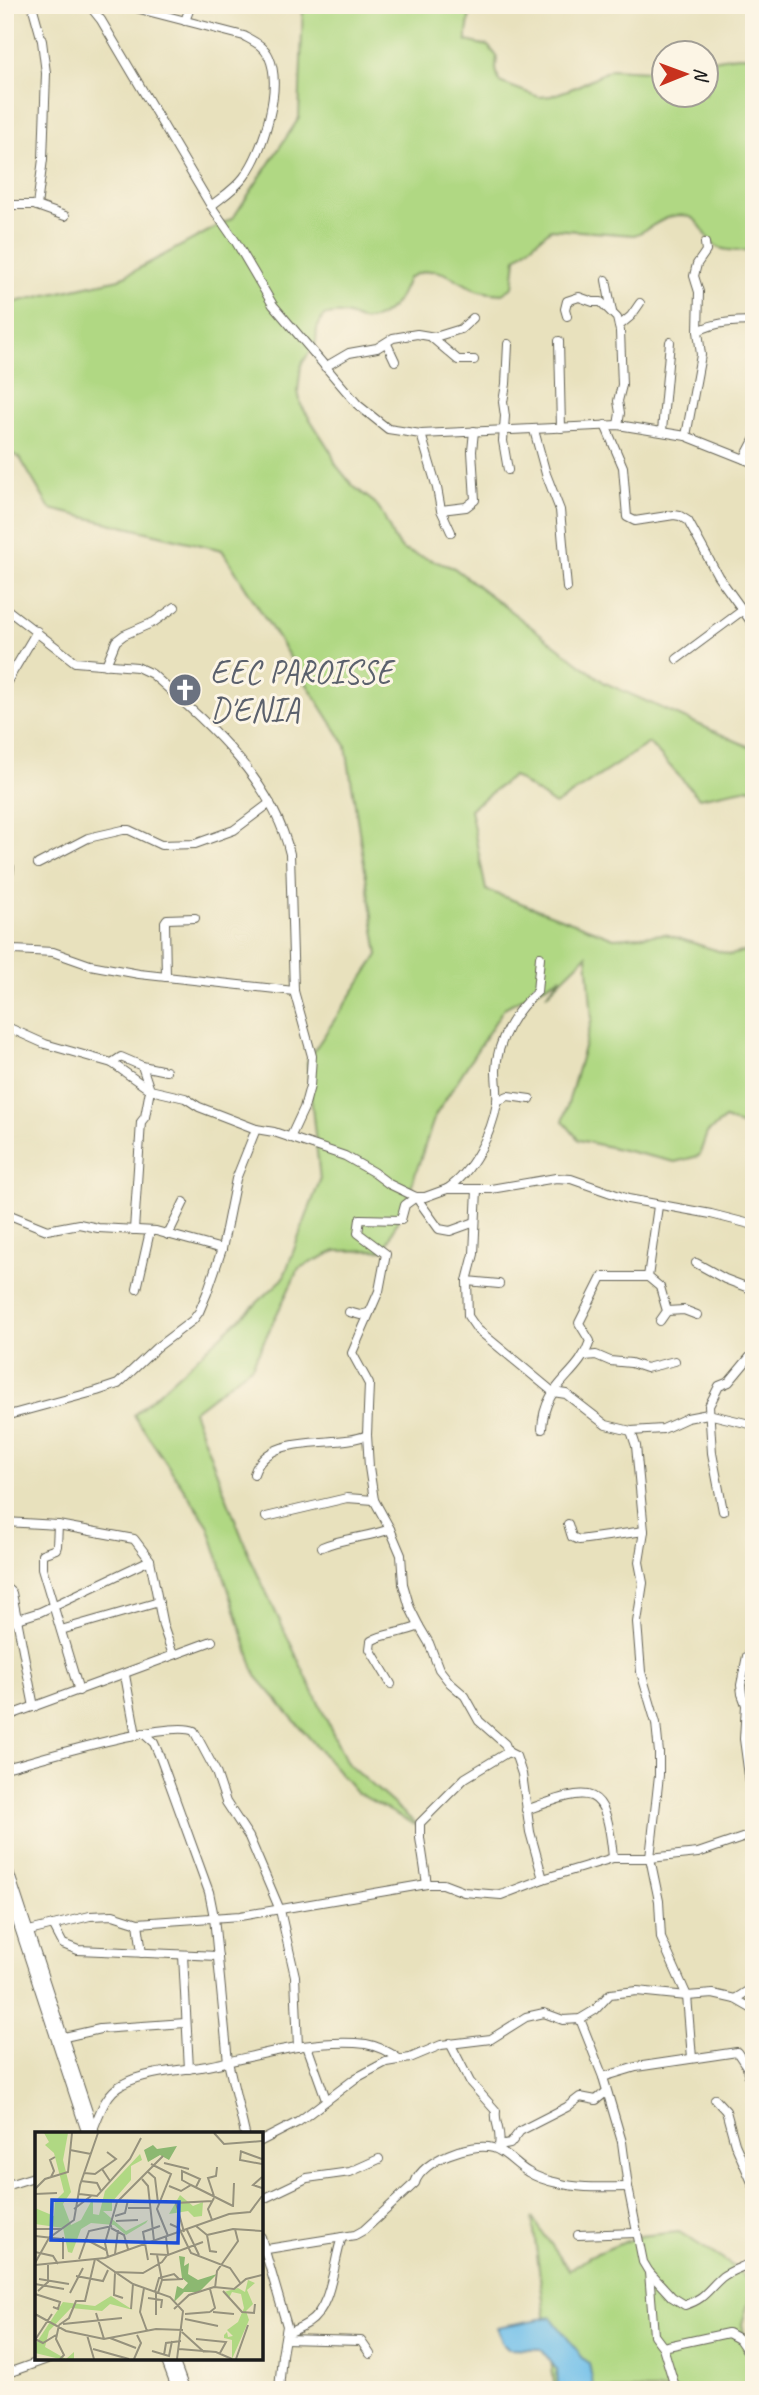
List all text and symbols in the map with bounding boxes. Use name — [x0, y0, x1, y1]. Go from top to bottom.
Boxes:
north arrow — [650, 38, 720, 108]
text: N — [689, 68, 713, 83]
place label: EEC PAROISSE D'ENIA — [210, 651, 396, 731]
church icon: EEC PAROISSE D'ENIA — [166, 671, 204, 709]
inset map — [35, 2132, 262, 2360]

